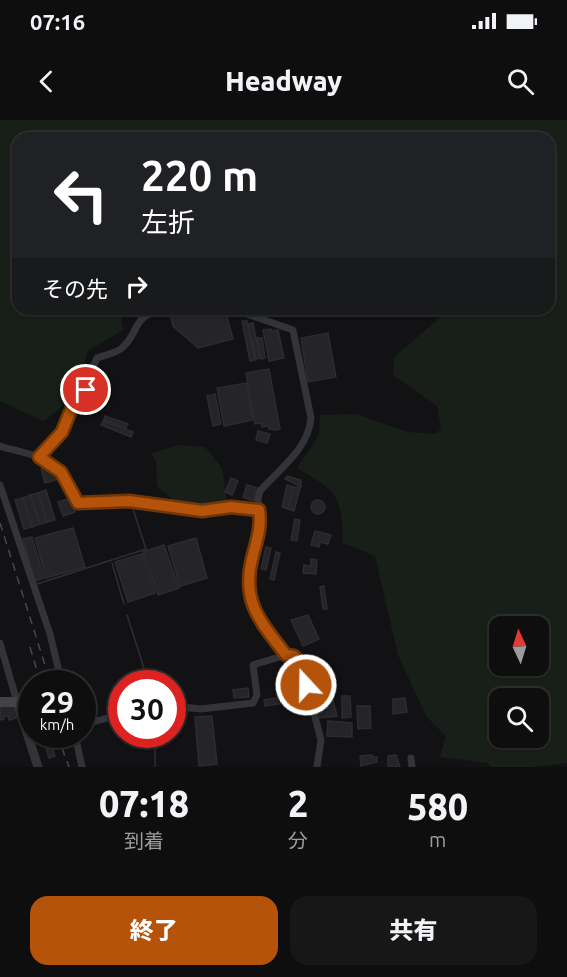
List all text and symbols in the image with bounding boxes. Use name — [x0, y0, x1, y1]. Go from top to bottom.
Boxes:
text: 07:16 — [30, 9, 85, 34]
icon: back — [30, 65, 63, 98]
icon: search — [504, 65, 537, 98]
text: Headway — [225, 66, 342, 96]
text: 220 m — [141, 152, 258, 199]
icon: left — [42, 156, 120, 234]
text: 左折 — [141, 207, 195, 237]
icon: right — [120, 270, 153, 303]
text: その先 — [42, 276, 108, 301]
pin — [60, 364, 111, 415]
icon: arrive — [69, 373, 102, 406]
north arrow — [489, 616, 549, 676]
map controls — [489, 616, 549, 748]
position arrow — [274, 653, 338, 717]
speed limit sign: 30 — [108, 670, 186, 748]
text: 29 — [40, 685, 74, 719]
button: search — [489, 688, 549, 748]
text: km/h — [40, 716, 74, 733]
text: 07:18 — [99, 783, 189, 824]
text: 2 — [288, 783, 308, 824]
text: 580 — [407, 786, 468, 827]
text: m — [429, 828, 446, 851]
text: 到着 — [124, 829, 164, 852]
text: 分 — [288, 829, 308, 852]
button: 終了 — [30, 896, 278, 965]
button: 共有 — [290, 896, 537, 965]

